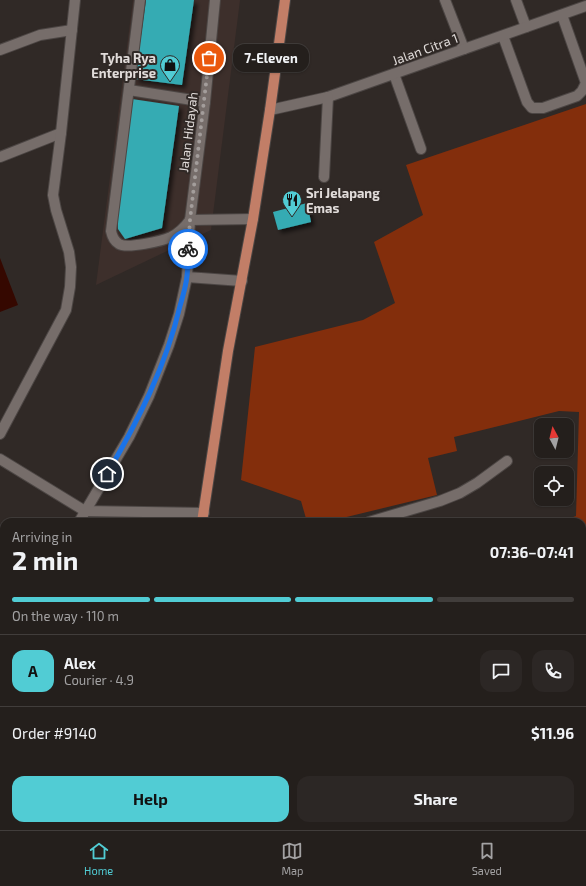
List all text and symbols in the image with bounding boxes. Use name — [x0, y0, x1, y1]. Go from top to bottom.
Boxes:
street label: Jalan Citra 1 — [390, 30, 460, 68]
pin — [192, 41, 226, 75]
callout: 7-Eleven — [233, 44, 309, 72]
icon: bag — [198, 47, 220, 69]
place label: Tyha Rya Enterprise — [91, 50, 156, 81]
text: 7-Eleven — [244, 50, 298, 66]
shop icon: Tyha Rya Enterprise — [159, 54, 181, 82]
street label: Jalan Hidayah — [175, 91, 201, 173]
place label: Sri Jelapang Emas — [306, 185, 380, 216]
restaurant icon: Sri Jelapang Emas — [281, 189, 303, 217]
courier — [168, 229, 208, 269]
icon: bike — [177, 238, 199, 260]
north arrow — [534, 418, 574, 458]
map controls — [534, 418, 574, 506]
pin — [90, 457, 124, 491]
icon: home — [96, 463, 118, 485]
button: locate — [534, 466, 574, 506]
text: Arriving in — [12, 529, 72, 545]
text: 07:36–07:41 — [490, 543, 574, 561]
text: 2 min — [12, 544, 78, 575]
text: On the way · 110 m — [12, 608, 119, 624]
button: chat — [480, 650, 522, 692]
button: phone — [532, 650, 574, 692]
text: Alex — [64, 654, 96, 672]
text: A — [28, 662, 38, 680]
text: Courier · 4.9 — [64, 672, 134, 688]
text: Order #9140 — [12, 724, 97, 742]
text: $11.96 — [531, 724, 574, 742]
button: Help — [12, 776, 289, 822]
button: Share — [297, 776, 574, 822]
tab: Home — [84, 840, 113, 877]
tab: Map — [281, 840, 304, 877]
tab: Saved — [472, 840, 502, 877]

